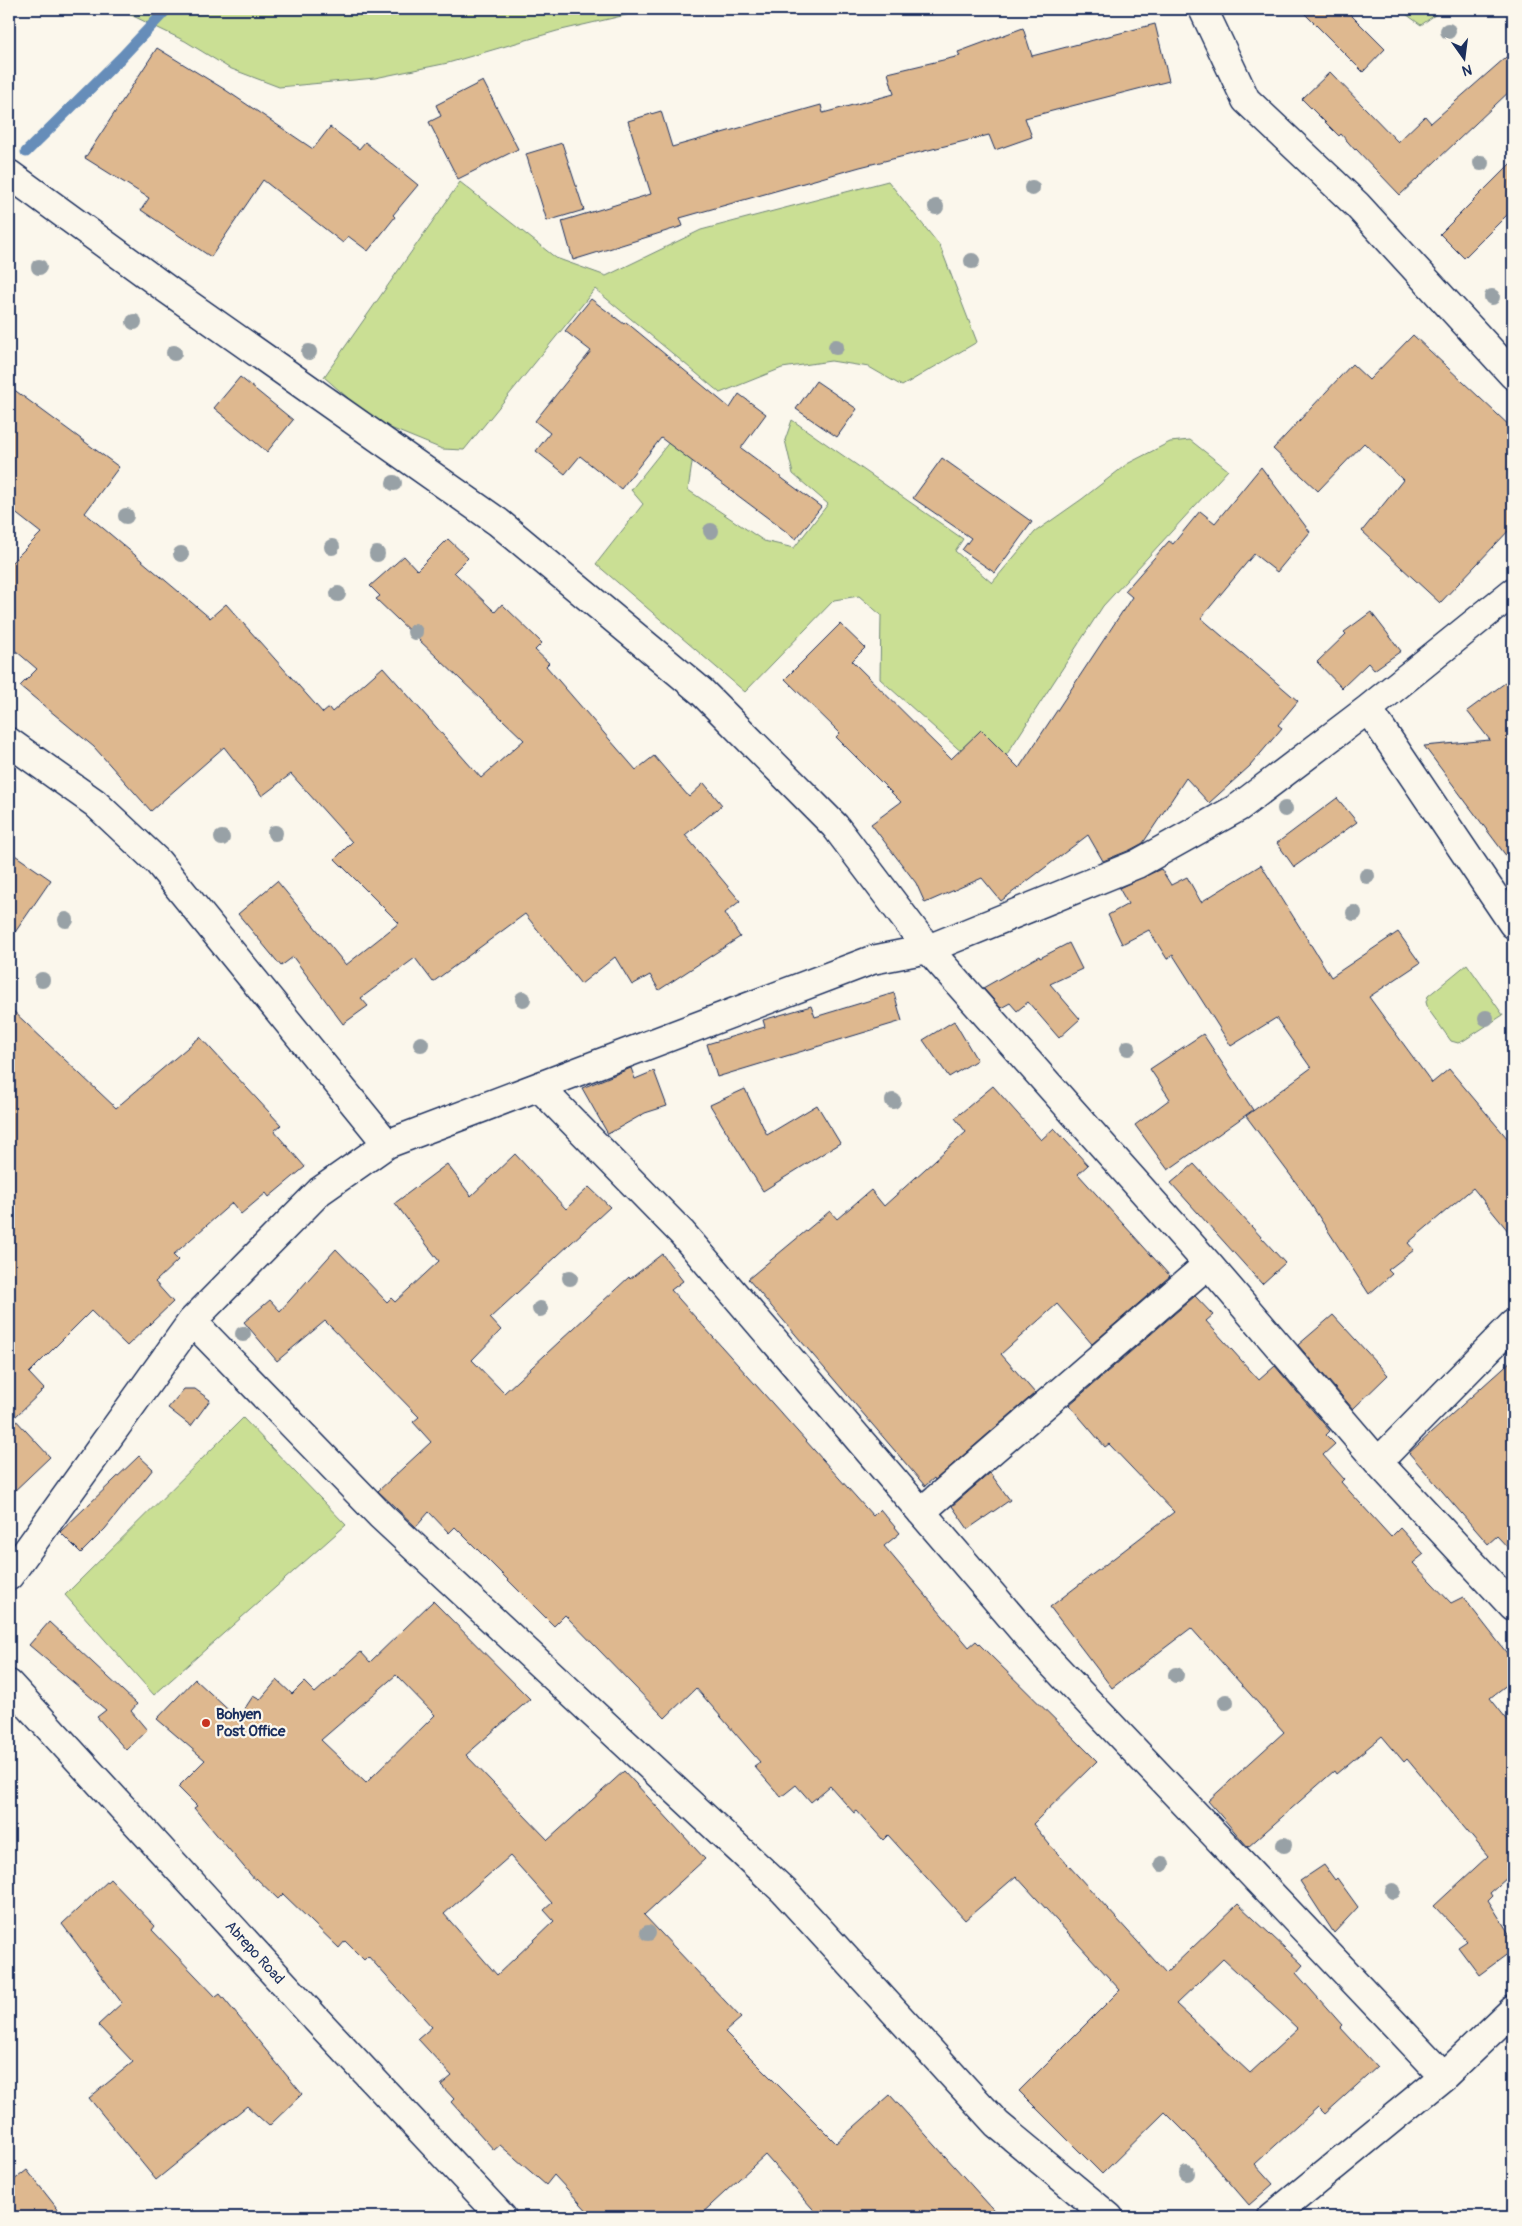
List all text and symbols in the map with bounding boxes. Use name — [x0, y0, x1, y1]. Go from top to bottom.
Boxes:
north arrow — [1440, 32, 1490, 82]
text: N — [1460, 61, 1474, 80]
place label: Bohyen Post Office — [216, 1705, 286, 1741]
marker: Bohyen Post Office — [200, 1717, 212, 1729]
street label: Abrepo Road — [221, 1917, 289, 1988]

